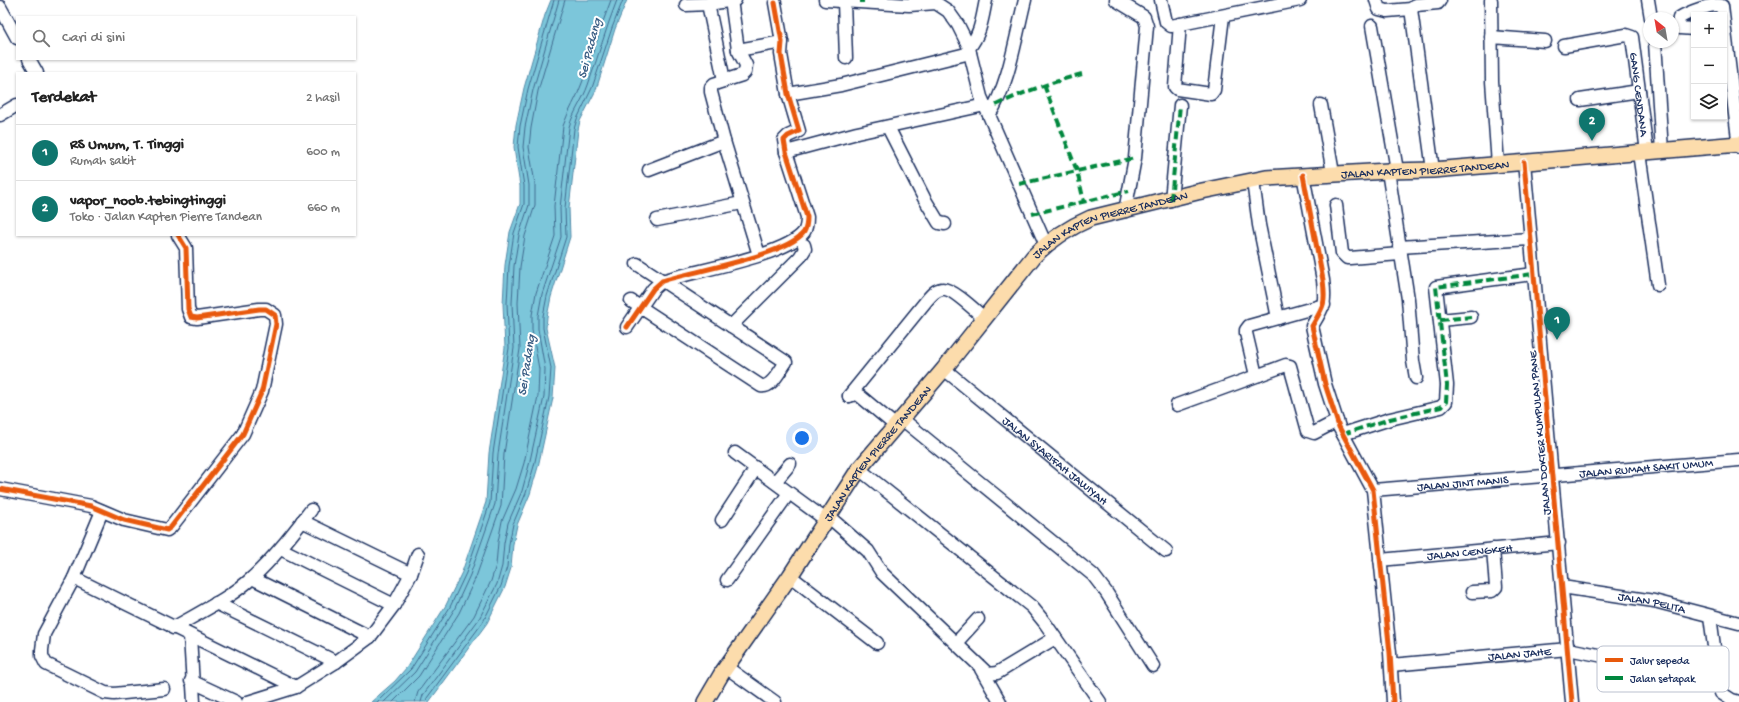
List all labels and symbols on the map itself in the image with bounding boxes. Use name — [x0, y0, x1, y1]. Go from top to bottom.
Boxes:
north arrow — [1643, 12, 1679, 48]
water label: Sei Padang — [575, 15, 606, 80]
street label: GANG CENDANA — [1625, 52, 1650, 138]
pin: 2 — [1579, 108, 1605, 141]
street label: JALAN KAPTEN PIERRE TANDEAN — [1341, 159, 1510, 183]
street label: JALAN KAPTEN PIERRE TANDEAN — [1030, 189, 1190, 263]
pin: 1 — [1544, 307, 1570, 340]
water label: Sei Padang — [515, 332, 540, 397]
street label: JALAN DOKTER KUMPULAN PANE — [1527, 349, 1555, 516]
street label: JALAN KAPTEN PIERRE TANDEAN — [822, 383, 936, 525]
street label: JALAN SYARIFAH JAWIYAH — [999, 415, 1110, 509]
your location — [792, 428, 812, 448]
street label: JALAN RUMAH SAKIT UMUM — [1579, 457, 1714, 482]
street label: JALAN JINT MANIS — [1416, 474, 1510, 495]
street label: JALAN CENGKEH — [1426, 542, 1513, 565]
street label: JALAN PELITA — [1617, 591, 1687, 618]
street label: JALAN JAHE — [1487, 646, 1552, 665]
legend — [1597, 646, 1729, 692]
text: Jalur sepeda — [1630, 656, 1690, 668]
text: Jalan setapak — [1630, 674, 1696, 686]

